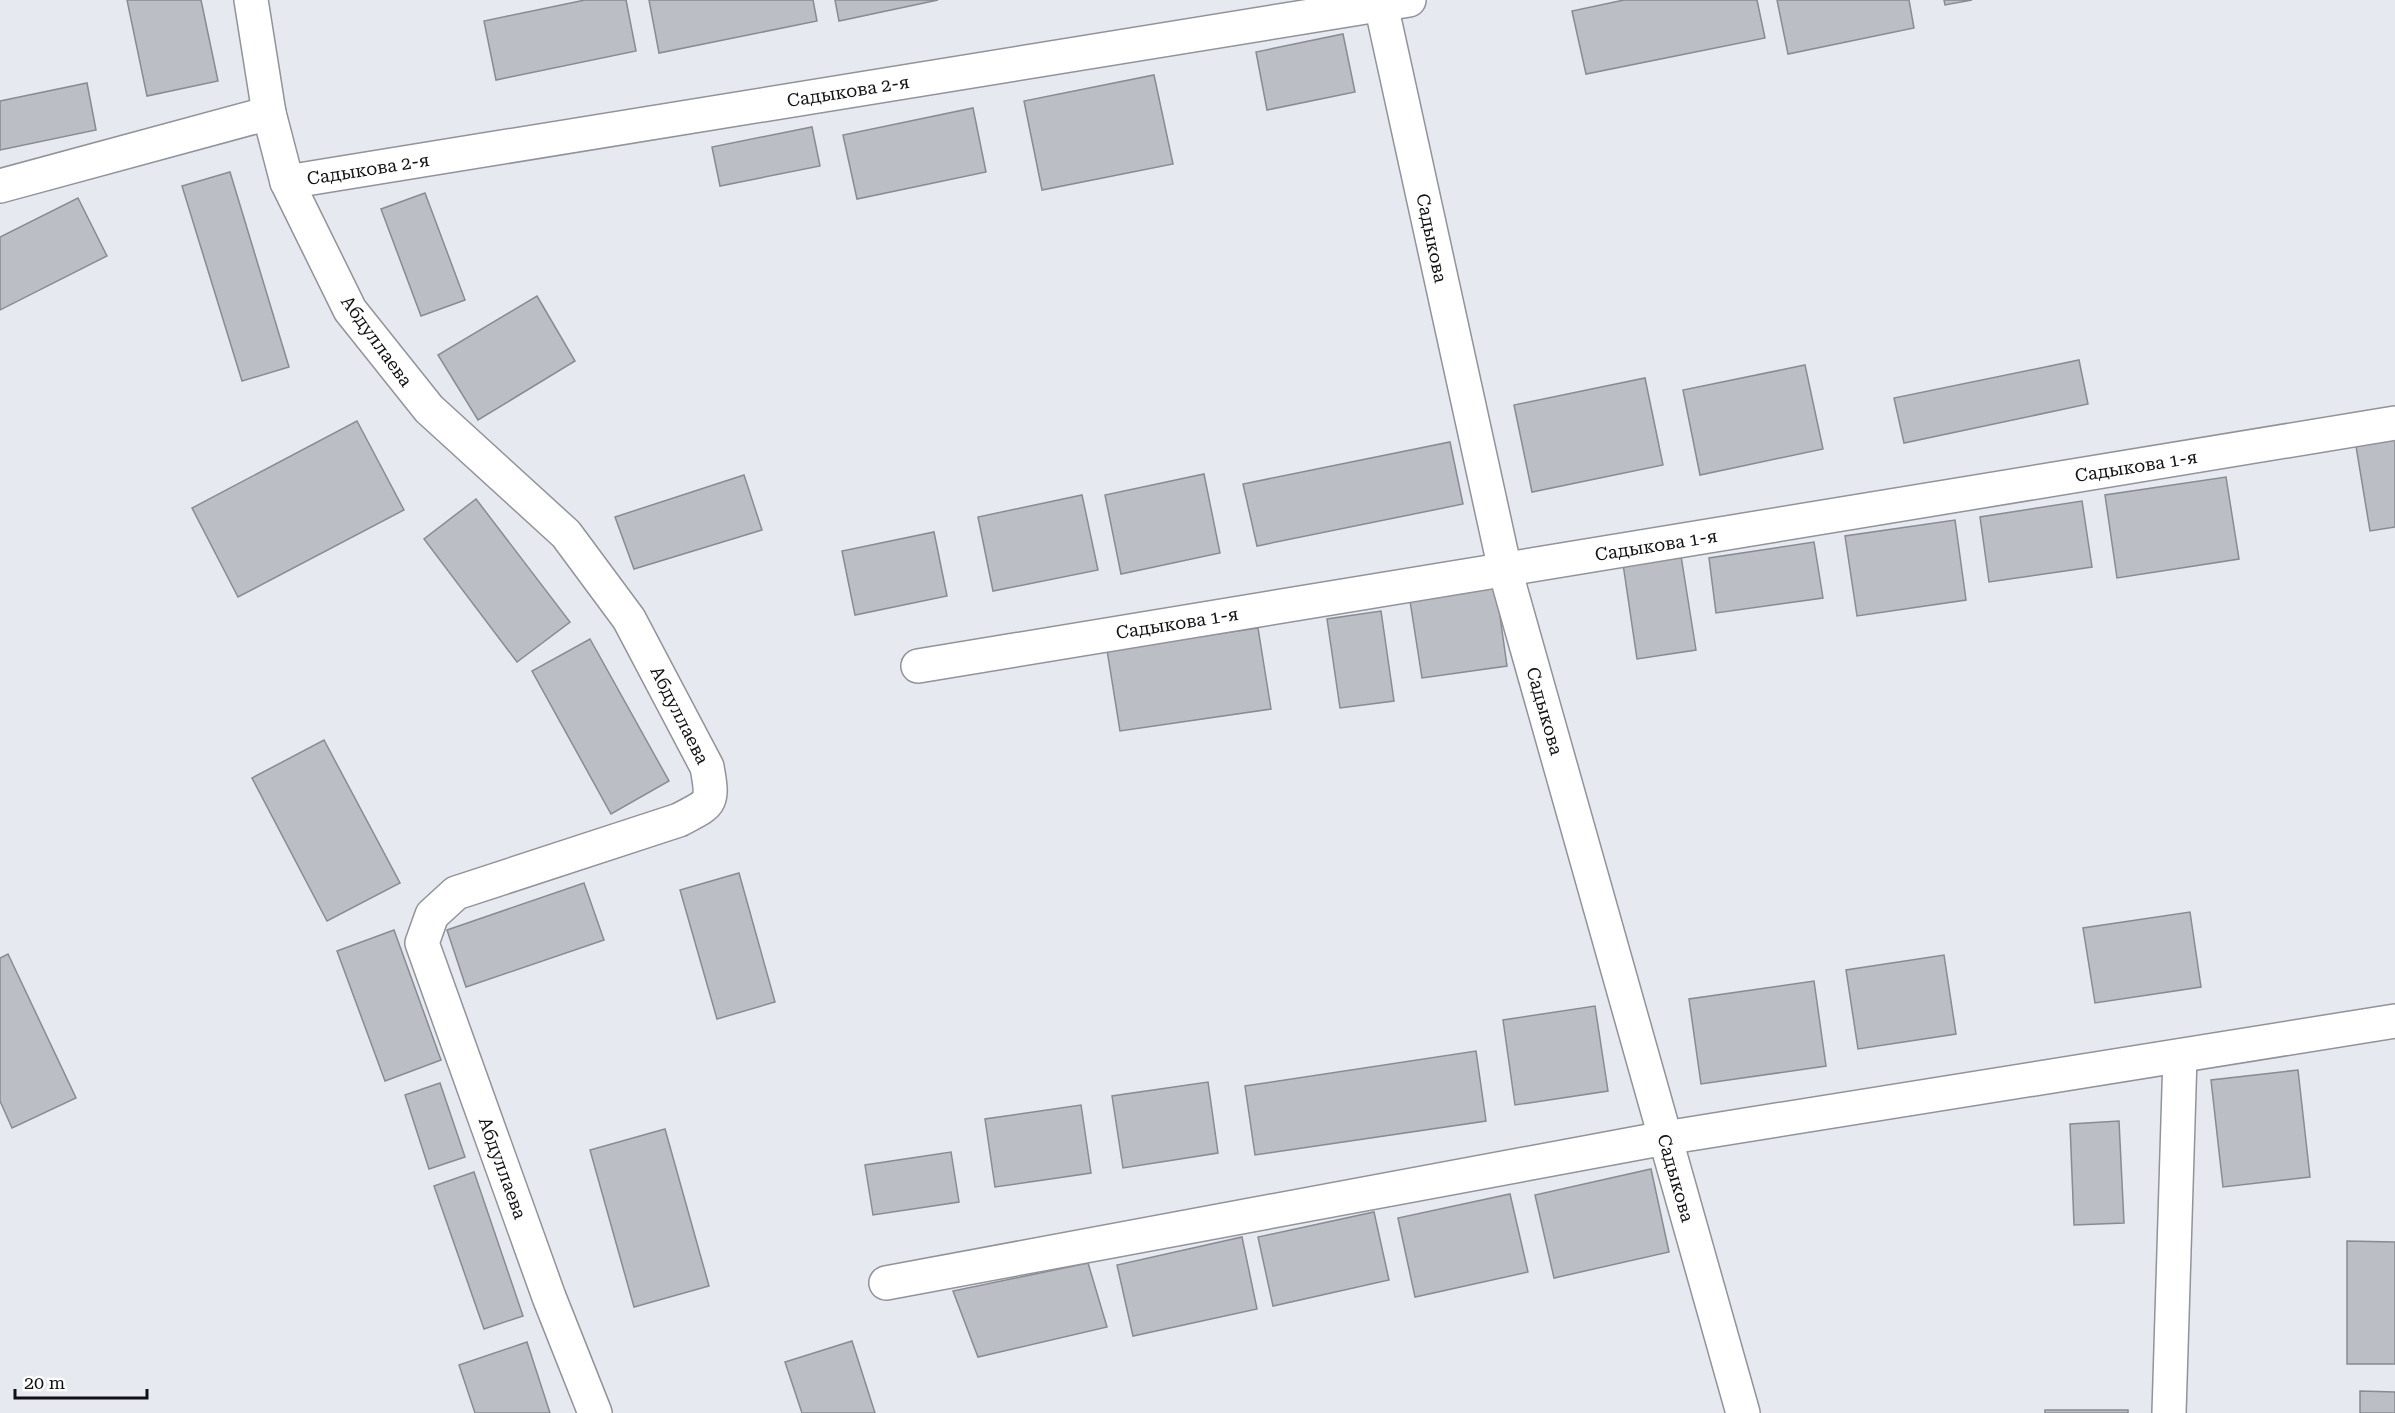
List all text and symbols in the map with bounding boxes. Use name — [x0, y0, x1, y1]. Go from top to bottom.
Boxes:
street label: Садыкова 2-я — [785, 71, 911, 111]
street label: Садыкова 2-я — [305, 149, 431, 189]
street label: Садыкова — [1412, 191, 1452, 285]
street label: Абдуллаева — [337, 292, 417, 391]
street label: Садыкова 1-я — [2073, 446, 2199, 486]
street label: Садыкова 1-я — [1593, 525, 1719, 565]
street label: Садыкова 1-я — [1114, 603, 1240, 643]
street label: Абдуллаева — [646, 663, 714, 768]
street label: Садыкова — [1522, 664, 1568, 758]
street label: Абдуллаева — [475, 1114, 531, 1222]
street label: Садыкова — [1653, 1131, 1699, 1225]
scale bar — [15, 1362, 147, 1400]
text: 20 m — [24, 1372, 65, 1393]

